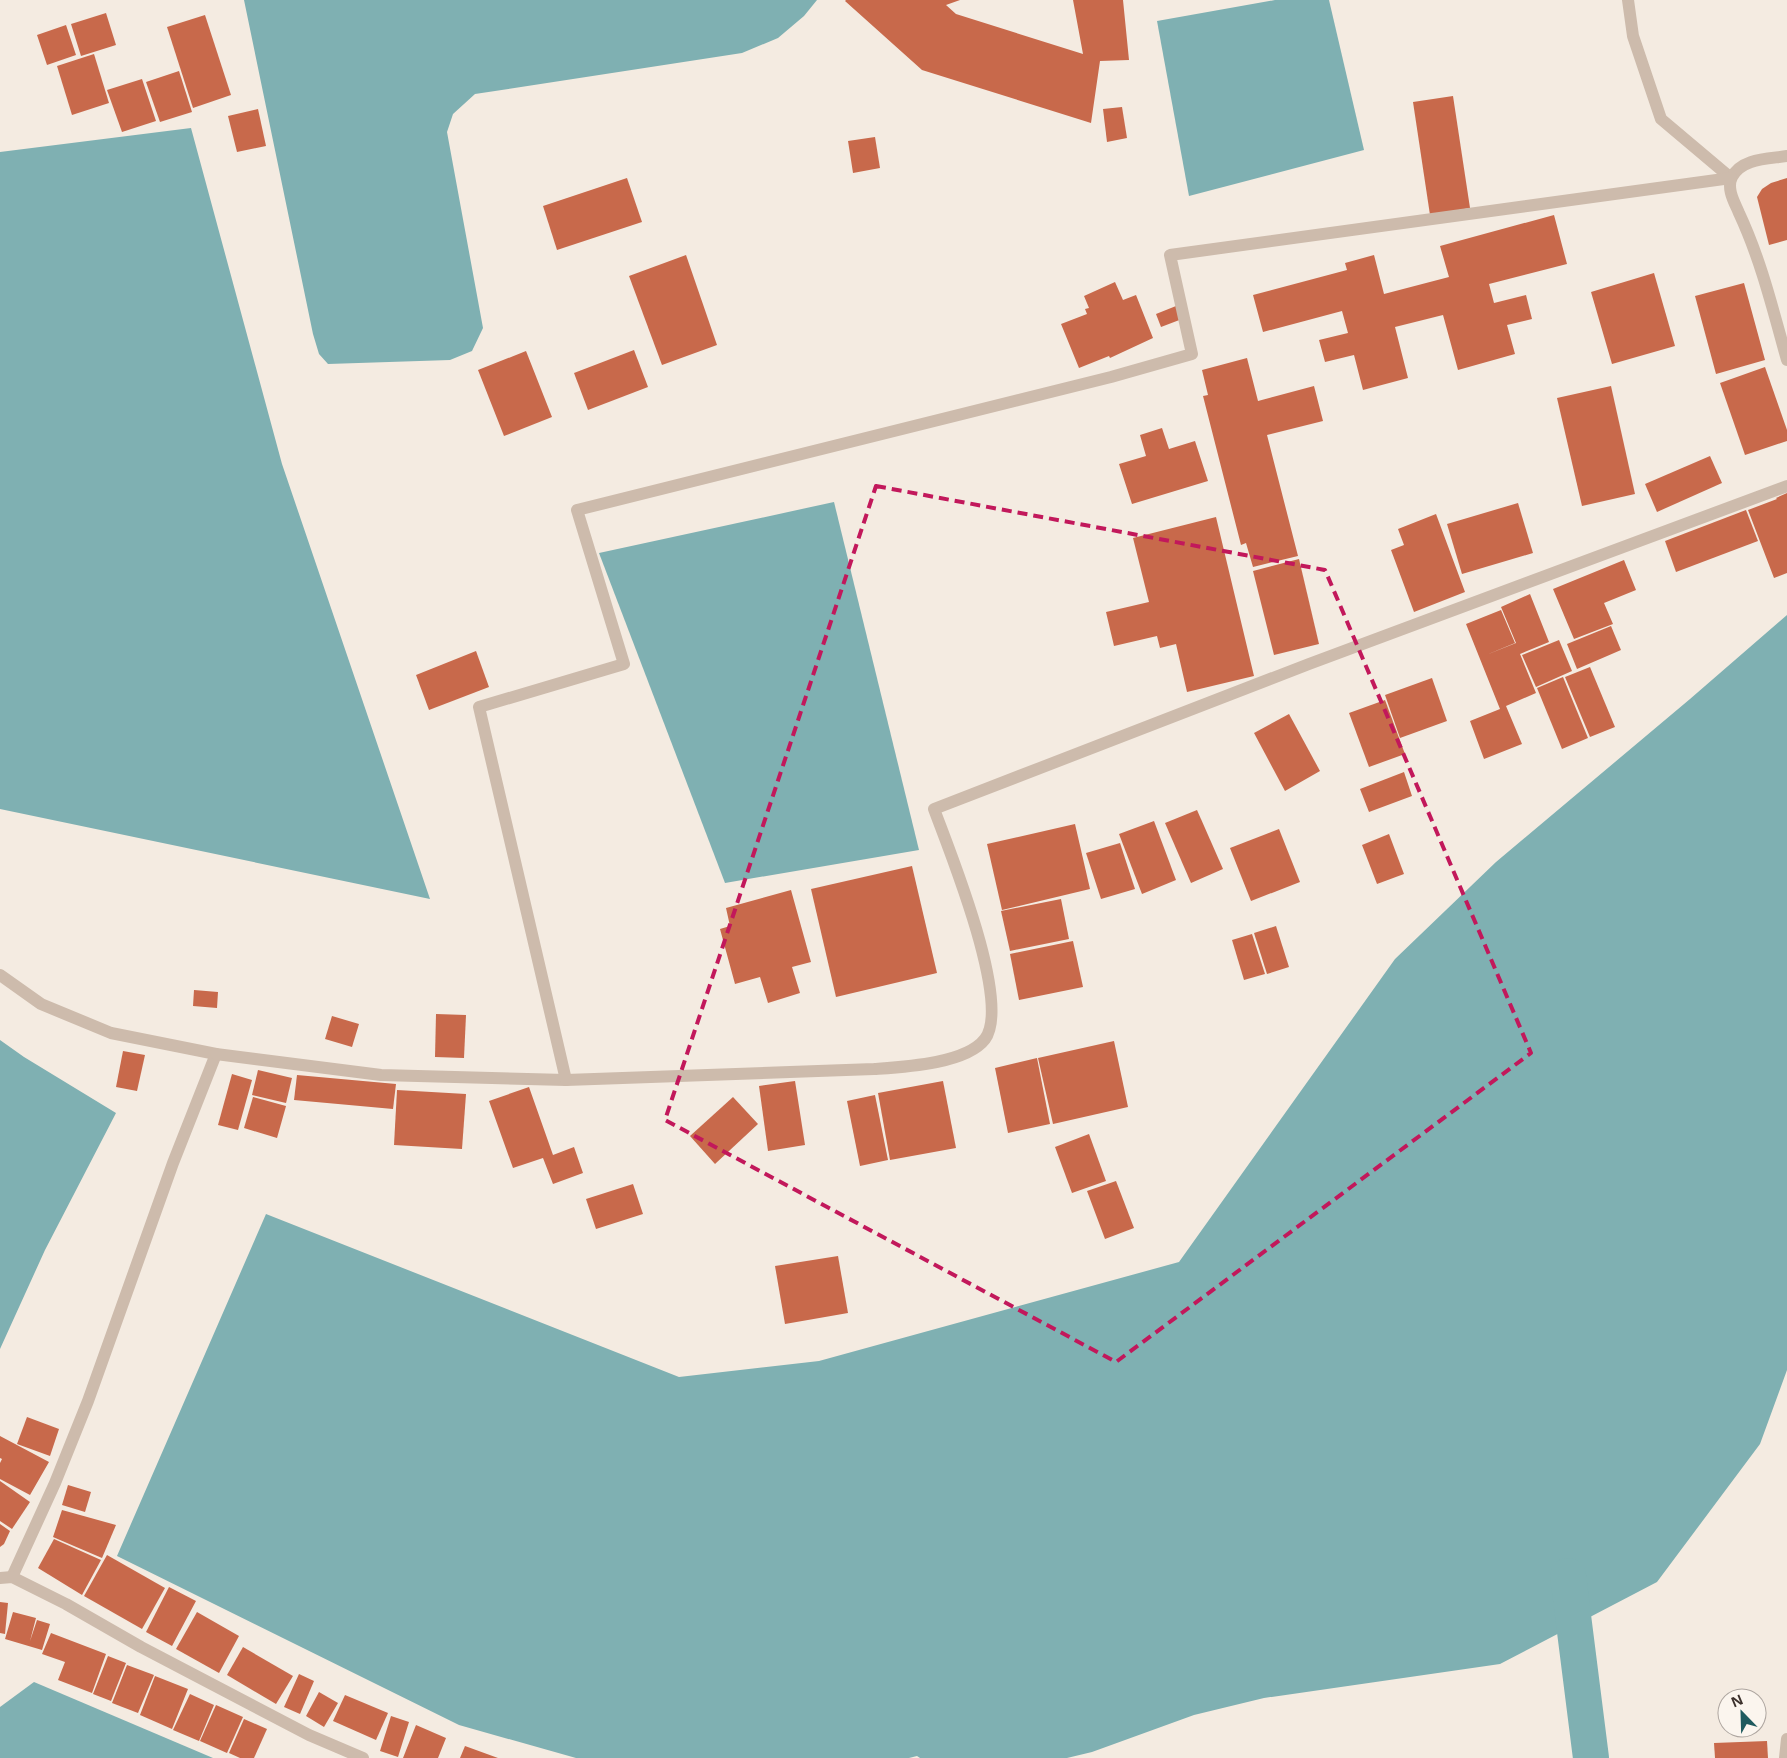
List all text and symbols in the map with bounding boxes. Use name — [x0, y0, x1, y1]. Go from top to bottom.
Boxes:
north arrow — [1717, 1688, 1767, 1738]
text: N — [1728, 1690, 1746, 1712]

